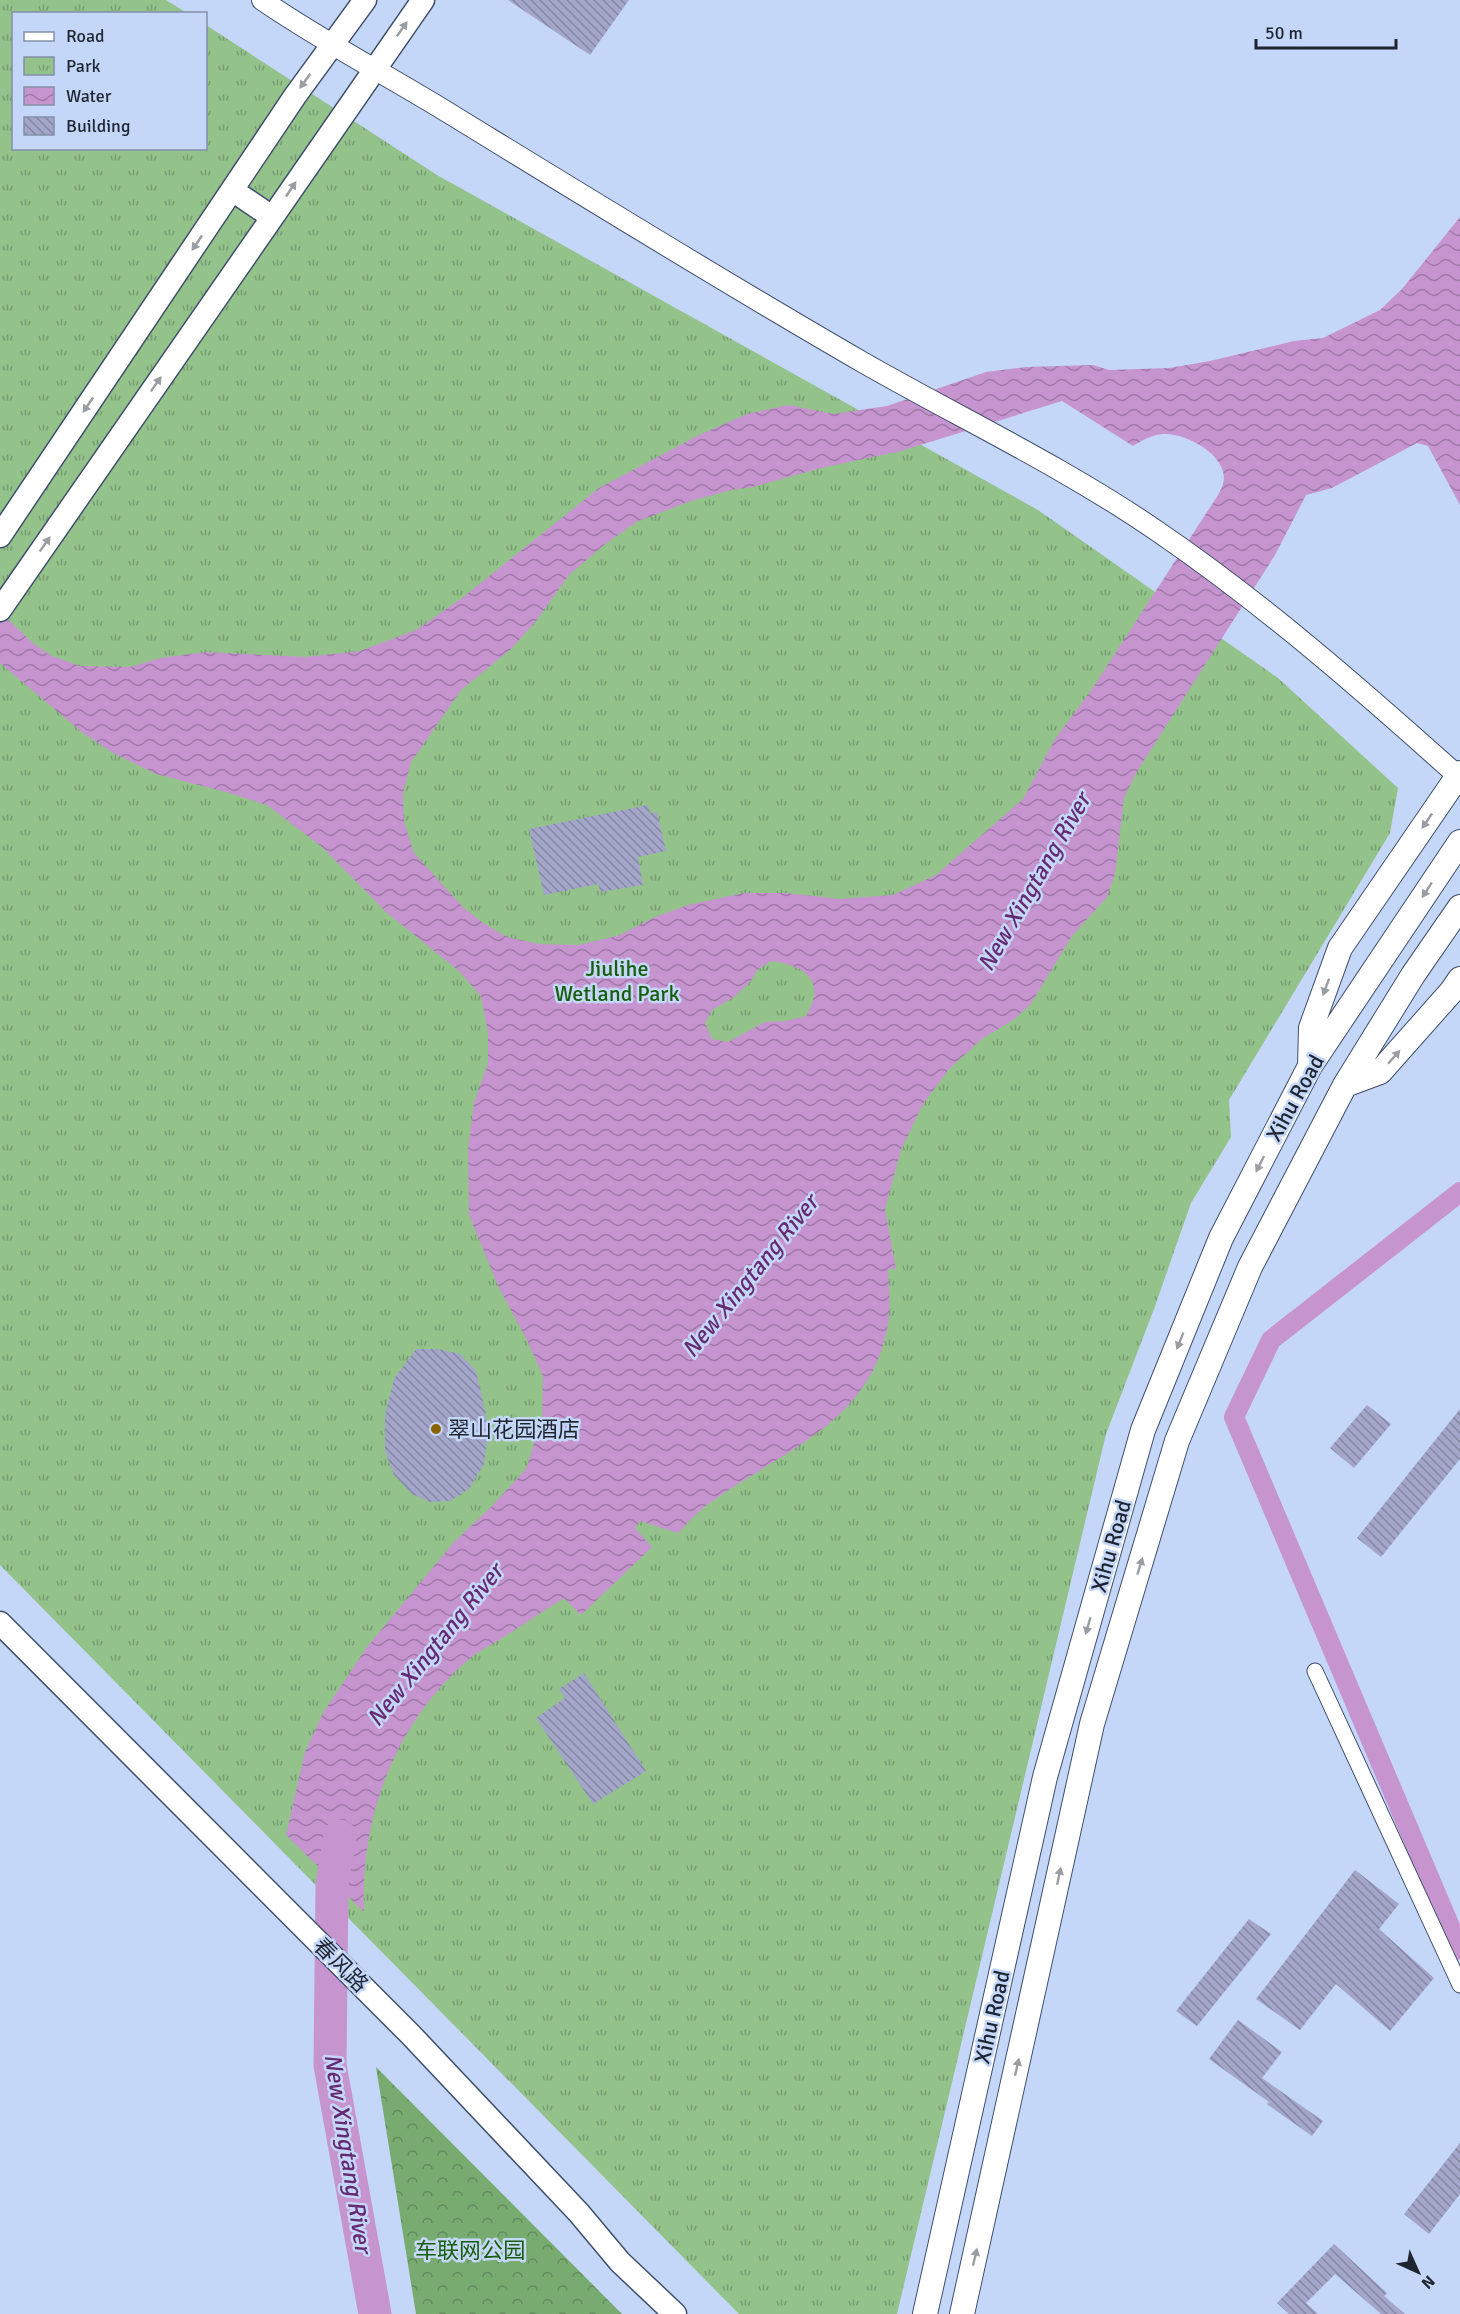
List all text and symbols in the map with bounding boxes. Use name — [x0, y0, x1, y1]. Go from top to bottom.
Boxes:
legend — [12, 12, 207, 150]
scale bar — [1256, 12, 1396, 50]
one-way arrow — [396, 21, 407, 37]
text: 50 m — [1265, 22, 1303, 44]
text: Road — [66, 25, 105, 47]
text: Park — [66, 55, 101, 77]
one-way arrow — [300, 74, 312, 89]
text: Water — [66, 85, 112, 107]
text: Building — [66, 115, 130, 137]
one-way arrow — [285, 181, 296, 197]
one-way arrow — [192, 235, 203, 251]
one-way arrow — [150, 376, 162, 392]
one-way arrow — [83, 397, 94, 413]
one-way arrow — [39, 536, 50, 552]
water label: New Xingtang River — [971, 785, 1099, 976]
one-way arrow — [1422, 813, 1433, 829]
one-way arrow — [1422, 882, 1433, 898]
park label: Jiulihe Wetland Park — [555, 955, 679, 1007]
one-way arrow — [1321, 978, 1330, 996]
street label: Xihu Road — [1260, 1050, 1330, 1146]
one-way arrow — [1387, 1050, 1400, 1065]
one-way arrow — [1255, 1155, 1265, 1172]
water label: New Xingtang River — [675, 1186, 827, 1363]
one-way arrow — [1175, 1332, 1184, 1350]
place label: 翠山花园酒店 — [448, 1416, 580, 1443]
marker: 翠山花园酒店 — [429, 1422, 443, 1436]
street label: Xihu Road — [1085, 1497, 1137, 1595]
water label: New Xingtang River — [360, 1555, 512, 1732]
one-way arrow — [1136, 1557, 1145, 1575]
one-way arrow — [1083, 1617, 1092, 1635]
one-way arrow — [1055, 1866, 1064, 1885]
street label: 春风路 — [308, 1932, 374, 1998]
street label: Xihu Road — [968, 1968, 1016, 2066]
water label: New Xingtang River — [317, 2052, 379, 2258]
one-way arrow — [1013, 2057, 1022, 2076]
park label: 车联网公园 — [415, 2237, 525, 2264]
north arrow — [1388, 2242, 1448, 2302]
one-way arrow — [970, 2248, 980, 2266]
text: N — [1417, 2271, 1439, 2293]

